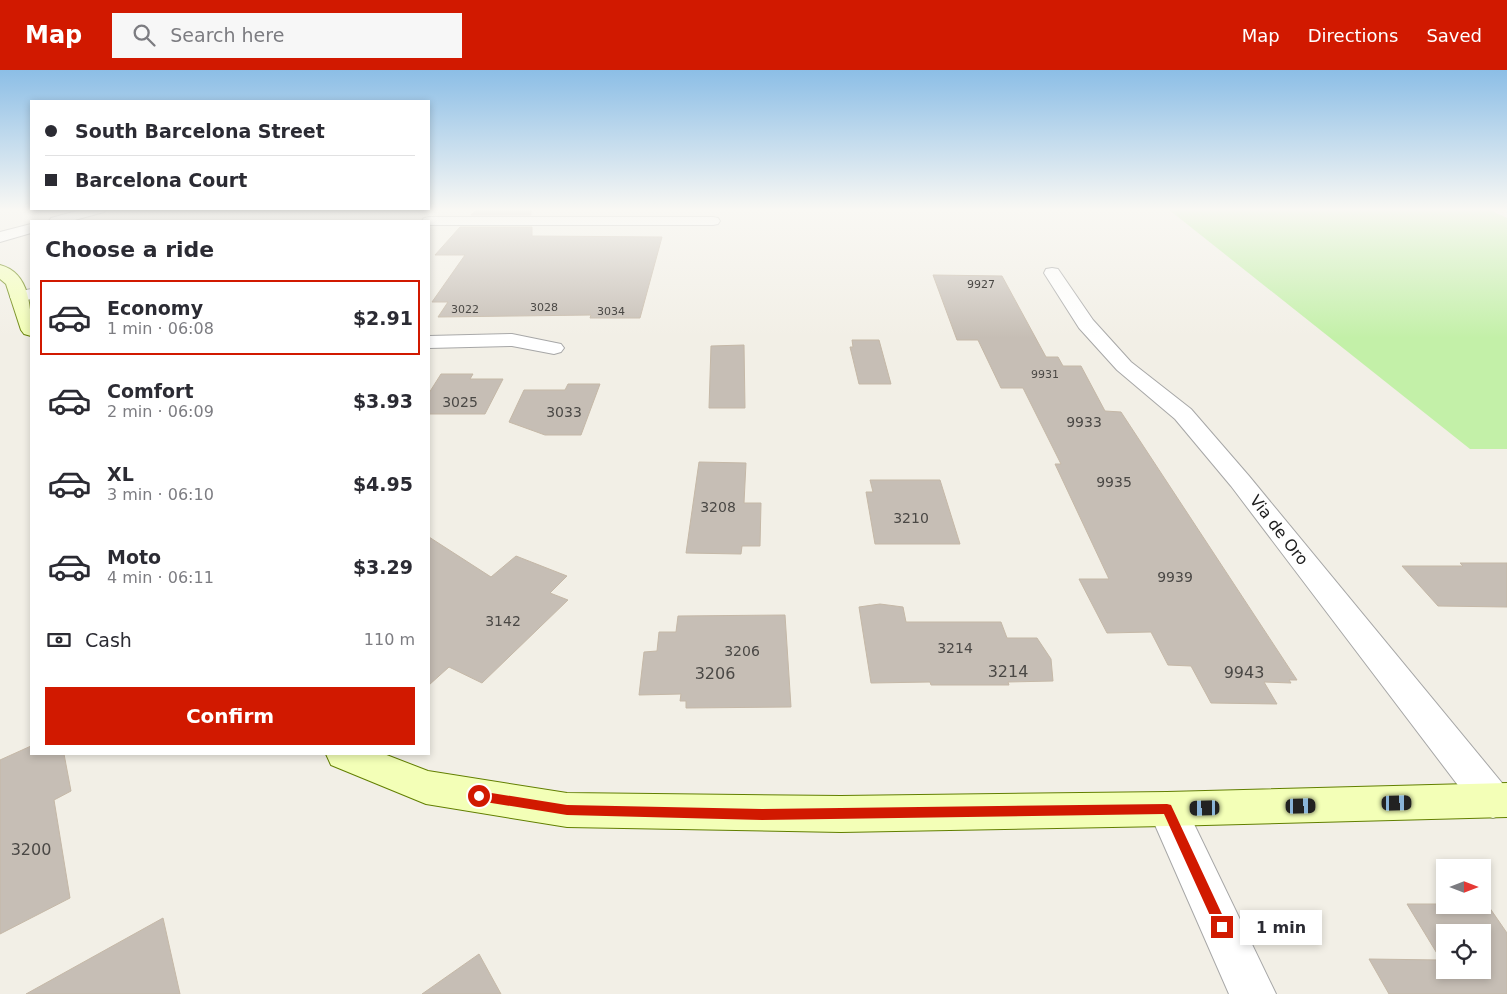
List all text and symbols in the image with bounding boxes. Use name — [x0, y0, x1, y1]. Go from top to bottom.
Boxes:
search box — [112, 13, 462, 58]
text: Map — [25, 21, 82, 49]
icon: search — [130, 21, 158, 49]
text: Search here — [170, 24, 284, 46]
text: Map — [1242, 25, 1280, 46]
text: Directions — [1308, 25, 1398, 46]
text: Saved — [1426, 25, 1482, 46]
text: South Barcelona Street — [75, 120, 325, 142]
text: Barcelona Court — [75, 169, 247, 191]
text: Choose a ride — [45, 237, 214, 262]
house number: 9927 — [967, 278, 995, 291]
icon: car — [47, 295, 92, 340]
text: Economy — [107, 297, 203, 319]
house number: 3028 — [530, 301, 558, 314]
house number: 3022 — [451, 303, 479, 316]
house number: 3034 — [597, 305, 625, 318]
text: $2.91 — [353, 307, 413, 329]
text: 1 min · 06:08 — [107, 319, 214, 338]
house number: 9931 — [1031, 368, 1059, 381]
icon: car — [47, 378, 92, 423]
text: Comfort — [107, 380, 194, 402]
text: $3.93 — [353, 390, 413, 412]
house number: 3025 — [442, 394, 478, 410]
text: 2 min · 06:09 — [107, 402, 214, 421]
house number: 3033 — [546, 404, 582, 420]
house number: 9933 — [1066, 414, 1102, 430]
icon: car — [47, 461, 92, 506]
text: XL — [107, 463, 134, 485]
text: $4.95 — [353, 473, 413, 495]
house number: 9935 — [1096, 474, 1132, 490]
text: 3 min · 06:10 — [107, 485, 214, 504]
street label: Via de Oro — [1246, 491, 1312, 569]
house number: 3208 — [700, 499, 736, 515]
house number: 3210 — [893, 510, 929, 526]
icon: car — [47, 544, 92, 589]
text: Moto — [107, 546, 161, 568]
text: $3.29 — [353, 556, 413, 578]
text: 4 min · 06:11 — [107, 568, 214, 587]
house number: 9939 — [1157, 569, 1193, 585]
house number: 3142 — [485, 613, 521, 629]
icon: cash — [45, 626, 73, 654]
text: Cash — [85, 629, 132, 651]
text: 110 m — [364, 630, 415, 649]
house number: 3214 — [937, 640, 973, 656]
house number: 3206 — [724, 643, 760, 659]
house number: 3214 — [988, 662, 1028, 681]
house number: 9943 — [1224, 663, 1264, 682]
house number: 3206 — [695, 664, 735, 683]
button: Confirm — [45, 687, 415, 745]
route start — [468, 785, 490, 807]
car — [1381, 795, 1412, 811]
car — [1285, 798, 1316, 814]
car — [1189, 800, 1220, 816]
house number: 3200 — [11, 840, 51, 859]
north arrow — [1436, 859, 1491, 914]
map controls — [1436, 859, 1491, 979]
callout: 1 min — [1240, 910, 1322, 944]
route end — [1211, 916, 1233, 938]
text: 1 min — [1256, 918, 1306, 937]
button: locate — [1436, 924, 1491, 979]

